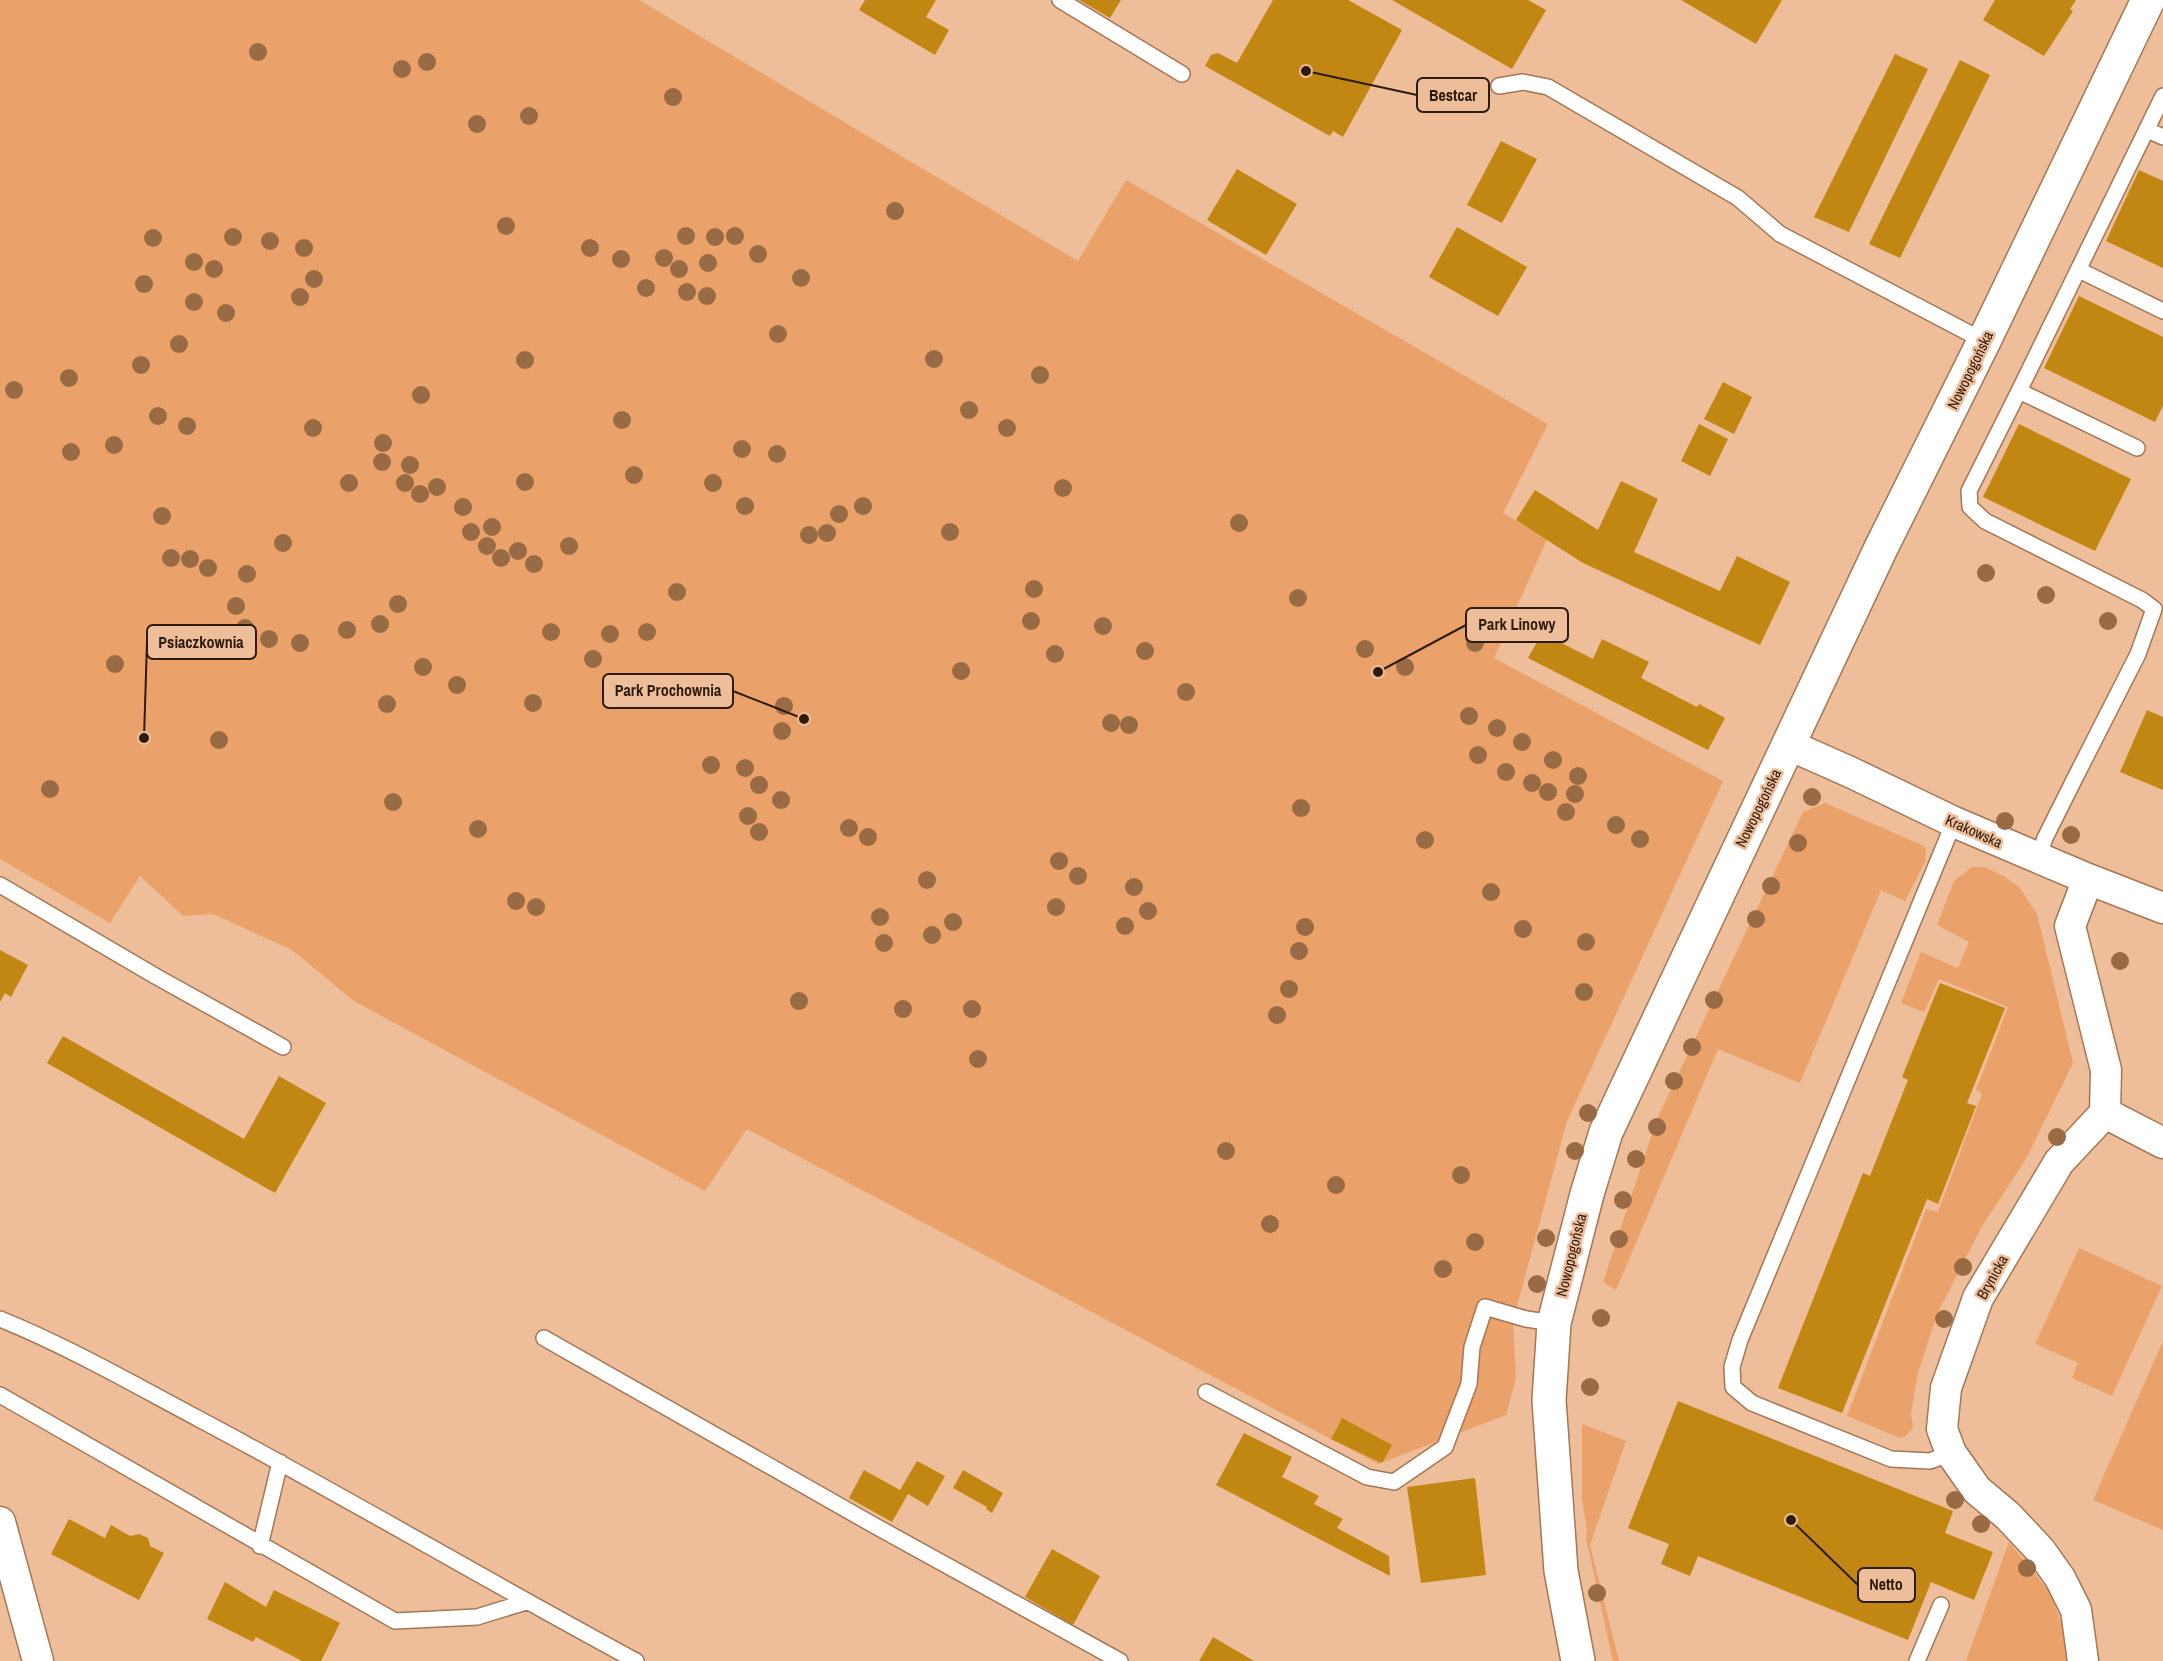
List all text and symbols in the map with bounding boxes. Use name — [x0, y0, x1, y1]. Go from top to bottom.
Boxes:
callout: Bestcar — [1417, 78, 1489, 112]
text: Bestcar — [1429, 84, 1478, 106]
street label: Nowopogońska — [1942, 327, 1998, 413]
callout: Park Linowy — [1466, 608, 1568, 642]
text: Park Linowy — [1478, 613, 1556, 635]
callout: Psiaczkownia — [147, 625, 256, 659]
text: Psiaczkownia — [158, 631, 244, 653]
callout: Park Prochownia — [603, 674, 733, 708]
text: Park Prochownia — [615, 679, 722, 701]
street label: Nowopogońska — [1730, 765, 1786, 851]
street label: Krakowska — [1942, 809, 2006, 853]
street label: Nowopogońska — [1551, 1211, 1591, 1299]
street label: Brynicka — [1971, 1251, 2013, 1303]
callout: Netto — [1858, 1568, 1915, 1602]
text: Netto — [1869, 1573, 1903, 1595]

